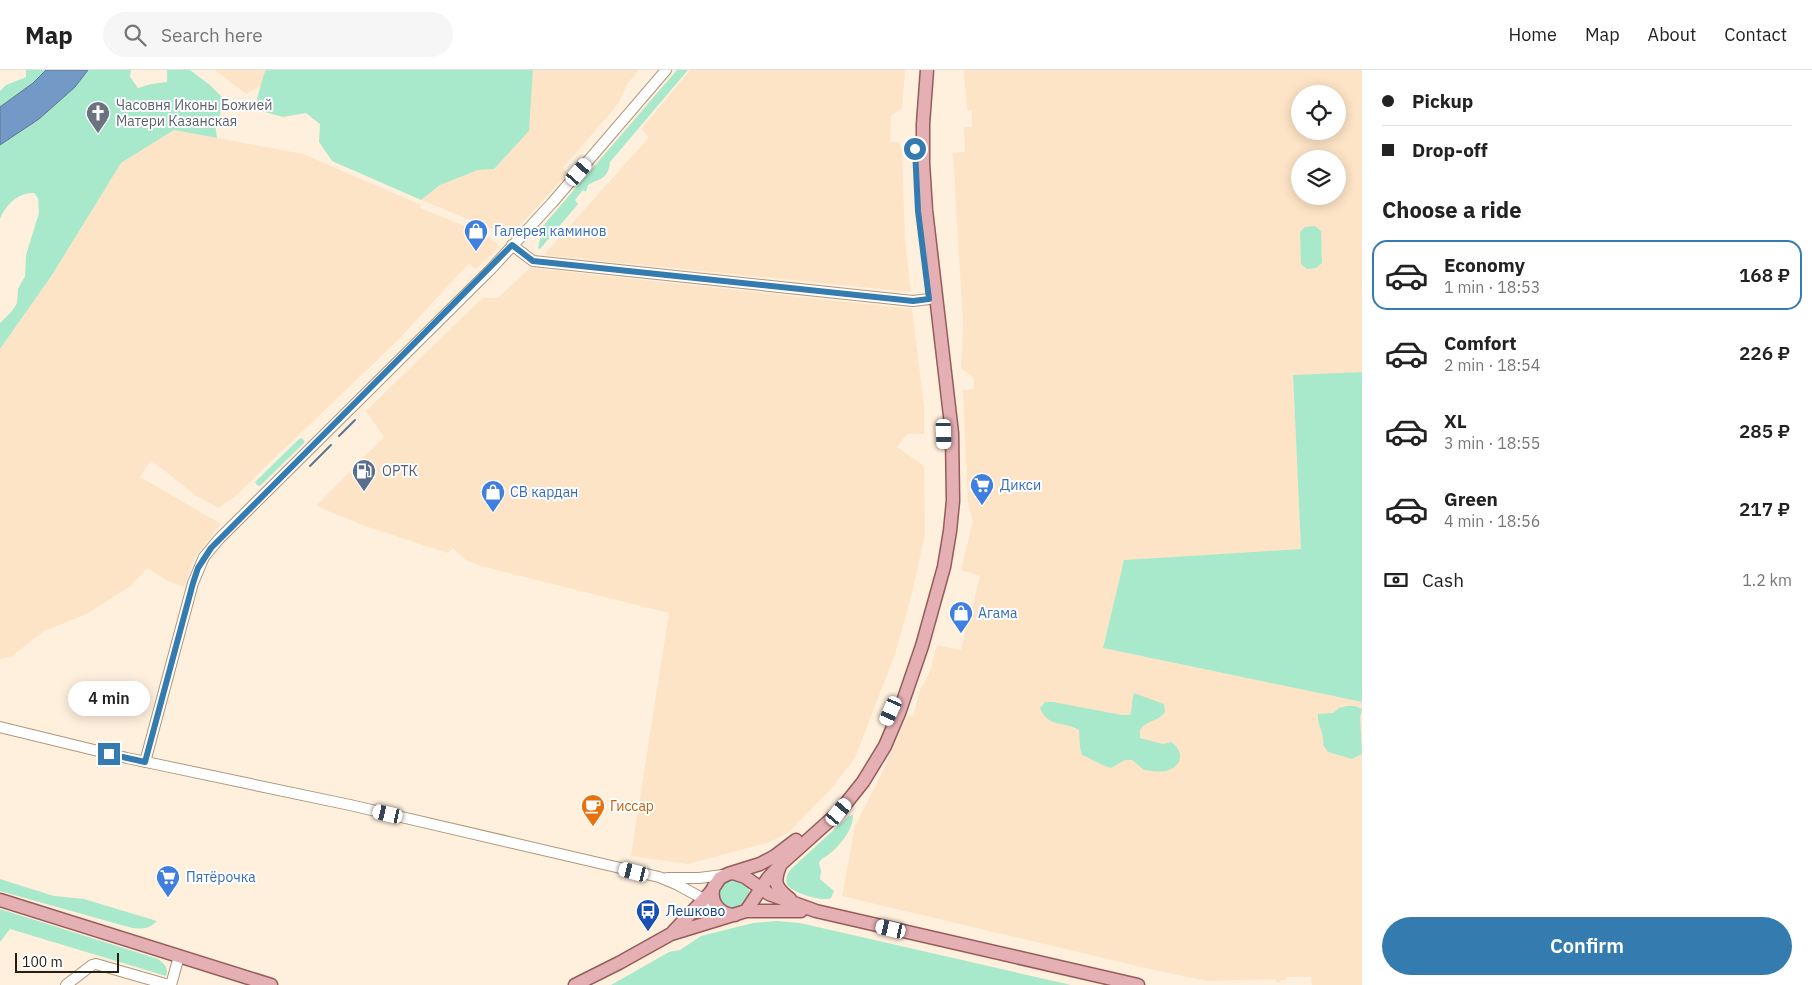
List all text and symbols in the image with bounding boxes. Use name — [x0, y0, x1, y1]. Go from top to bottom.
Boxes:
search box — [103, 12, 453, 57]
text: Map — [25, 19, 73, 51]
icon: search — [121, 21, 149, 49]
text: Search here — [161, 23, 263, 47]
text: Home — [1509, 23, 1557, 46]
text: Map — [1585, 23, 1620, 46]
text: About — [1648, 23, 1696, 46]
text: Contact — [1724, 23, 1787, 46]
map controls — [1291, 85, 1346, 205]
button: locate — [1291, 85, 1346, 140]
text: Pickup — [1412, 89, 1473, 113]
place label: Часовня Иконы Божией Матери Казанская — [116, 96, 272, 130]
church icon: Часовня Иконы Божией Матери Казанская — [85, 100, 111, 134]
route start — [904, 138, 926, 160]
text: Drop-off — [1412, 138, 1488, 162]
button: layers — [1291, 150, 1346, 205]
car — [563, 156, 594, 188]
text: Choose a ride — [1382, 195, 1522, 224]
shop icon: Галерея каминов — [463, 218, 489, 252]
place label: Галерея каминов — [494, 222, 607, 240]
icon: car — [1384, 253, 1429, 298]
text: Economy — [1444, 253, 1525, 277]
text: 168 ₽ — [1739, 263, 1790, 287]
text: 1 min · 18:53 — [1444, 277, 1540, 297]
icon: car — [1384, 331, 1429, 376]
text: Comfort — [1444, 331, 1517, 355]
text: 226 ₽ — [1739, 341, 1790, 365]
text: 2 min · 18:54 — [1444, 355, 1540, 375]
icon: car — [1384, 409, 1429, 454]
text: XL — [1444, 409, 1467, 433]
car — [935, 419, 952, 449]
text: 285 ₽ — [1739, 419, 1790, 443]
text: 3 min · 18:55 — [1444, 433, 1540, 453]
fuel station icon: ОРТК — [351, 458, 377, 492]
place label: ОРТК — [382, 462, 418, 480]
supermarket icon: Дикси — [969, 472, 995, 506]
place label: Дикси — [1000, 476, 1041, 494]
shop icon: СВ кардан — [480, 479, 506, 513]
place label: СВ кардан — [510, 483, 578, 501]
icon: car — [1384, 487, 1429, 532]
text: Green — [1444, 487, 1498, 511]
text: 217 ₽ — [1739, 497, 1790, 521]
text: 4 min · 18:56 — [1444, 511, 1540, 531]
icon: cash — [1382, 566, 1410, 594]
text: Cash — [1422, 568, 1464, 592]
text: 1.2 km — [1742, 570, 1792, 590]
shop icon: Агама — [948, 600, 974, 634]
place label: Агама — [978, 604, 1018, 622]
callout: 4 min — [68, 682, 150, 716]
text: 4 min — [88, 688, 130, 708]
car — [878, 694, 903, 728]
route end — [98, 743, 120, 765]
cafe icon: Гиссар — [580, 793, 606, 827]
car — [823, 796, 854, 828]
place label: Гиссар — [610, 797, 654, 815]
car — [371, 803, 404, 825]
car — [617, 861, 650, 883]
supermarket icon: Пятёрочка — [155, 864, 181, 898]
place label: Пятёрочка — [186, 868, 256, 886]
bus stop icon: Лешково — [635, 898, 661, 932]
place label: Лешково — [666, 902, 726, 920]
button: Confirm — [1382, 917, 1792, 975]
car — [874, 918, 907, 940]
scale bar — [15, 950, 119, 973]
text: 100 m — [22, 953, 63, 971]

